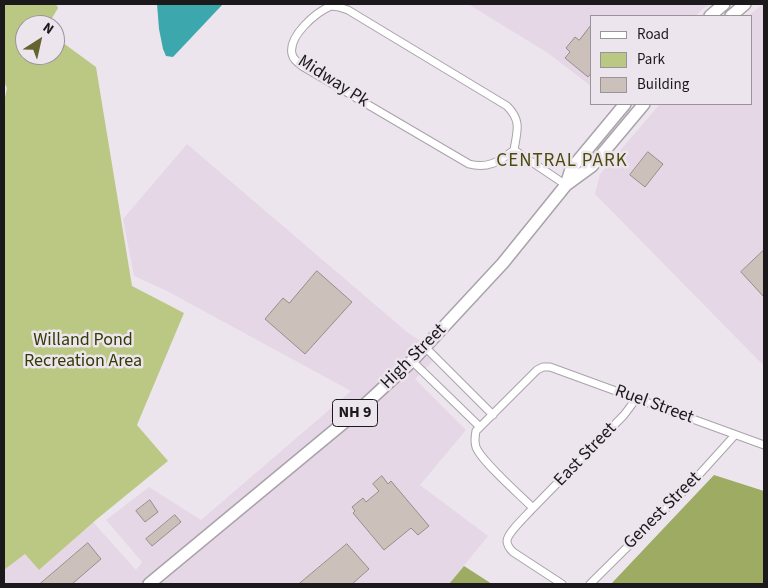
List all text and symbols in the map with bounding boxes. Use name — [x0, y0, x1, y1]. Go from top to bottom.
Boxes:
north arrow — [15, 15, 65, 65]
legend — [590, 15, 753, 105]
text: N — [38, 18, 58, 39]
text: Road — [637, 24, 669, 45]
text: Park — [637, 49, 665, 70]
street label: Midway Pk — [293, 51, 373, 113]
text: Building — [637, 74, 689, 95]
district label: CENTRAL PARK — [495, 151, 629, 173]
street label: High Street — [377, 320, 451, 394]
park label: Willand Pond Recreation Area — [24, 330, 142, 372]
street label: Ruel Street — [612, 381, 696, 429]
road number: NH 9 — [332, 399, 378, 426]
street label: East Street — [550, 419, 622, 491]
street label: Genest Street — [620, 468, 706, 554]

